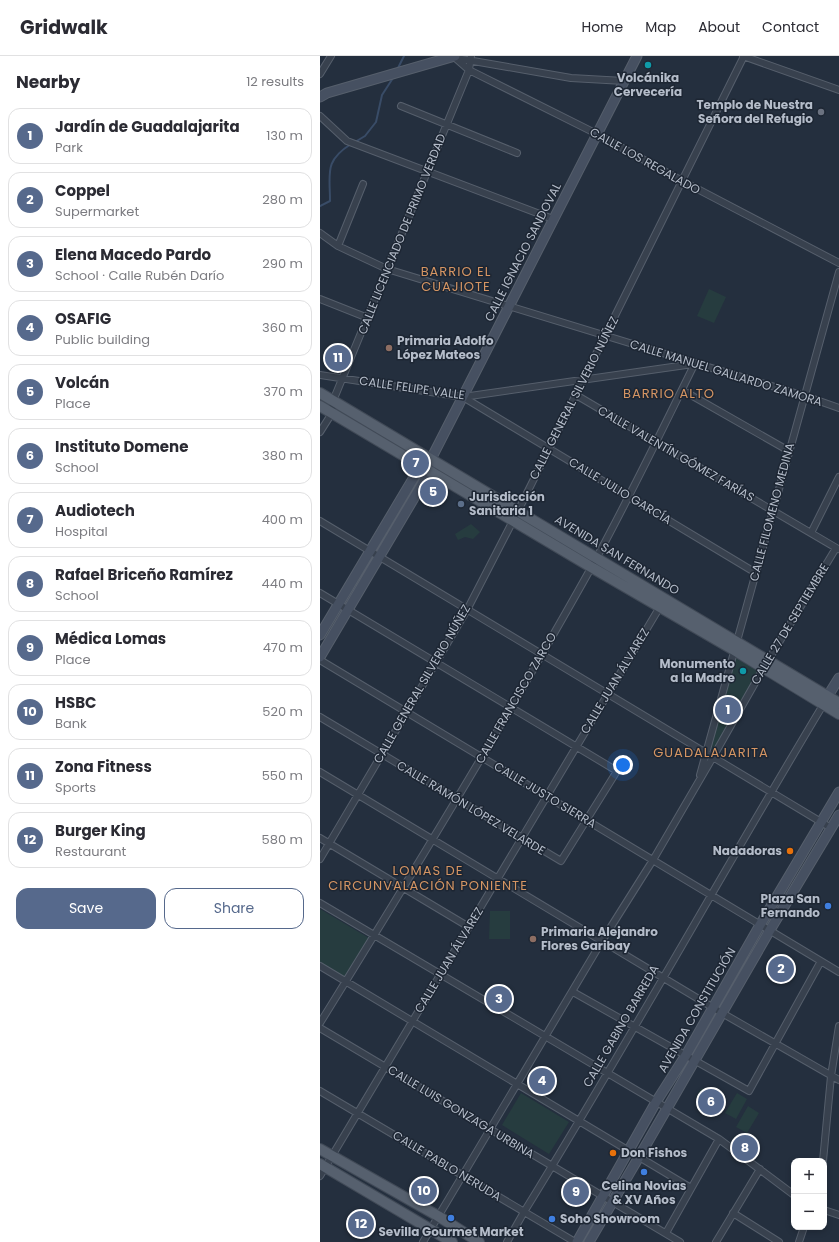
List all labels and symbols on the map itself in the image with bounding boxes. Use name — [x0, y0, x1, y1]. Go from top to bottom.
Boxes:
marker: Volcánika Cervecería — [643, 60, 653, 70]
place label: Volcánika Cervecería — [614, 69, 682, 100]
place label: Templo de Nuestra Señora del Refugio — [696, 96, 813, 127]
marker: Templo de Nuestra Señora del Refugio — [816, 107, 826, 117]
street label: CALLE LOS REGALADO — [587, 123, 704, 198]
street label: CALLE LICENCIADO DE PRIMO VERDAD — [353, 131, 450, 337]
street label: CALLE IGNACIO SANDOVAL — [480, 179, 565, 324]
district label: BARRIO EL CUAJIOTE — [421, 262, 491, 296]
street label: CALLE GENERAL SILVERIO NÚÑEZ — [525, 313, 622, 482]
place label: Primaria Adolfo López Mateos — [397, 332, 494, 363]
street label: CALLE MANUEL GALLARDO ZAMORA — [628, 335, 825, 410]
pin: 11 — [325, 343, 351, 373]
marker: Primaria Adolfo López Mateos — [384, 343, 394, 353]
street label: CALLE FELIPE VALLE — [358, 372, 466, 403]
district label: BARRIO ALTO — [623, 384, 715, 403]
street label: CALLE VALENTÍN GÓMEZ FARÍAS — [595, 402, 758, 506]
street label: CALLE FILOMENO MEDINA — [745, 441, 798, 583]
pin: 7 — [403, 448, 429, 478]
street label: CALLE JULIO GARCÍA — [566, 453, 675, 528]
pin: 5 — [420, 477, 446, 507]
place label: Jurisdicción Sanitaria 1 — [469, 488, 545, 519]
marker: Jurisdicción Sanitaria 1 — [456, 499, 466, 509]
street label: AVENIDA SAN FERNANDO — [552, 511, 683, 599]
street label: CALLE 27 DE SEPTIEMBRE — [747, 560, 833, 687]
street label: CALLE GENERAL SILVERIO NÚÑEZ — [369, 601, 474, 766]
street label: CALLE JUAN ÁLVAREZ — [576, 625, 653, 737]
street label: CALLE FRANCISCO ZARCO — [471, 629, 560, 766]
place label: Monumento a la Madre — [659, 655, 736, 686]
marker: Monumento a la Madre — [738, 666, 748, 676]
pin: 1 — [715, 695, 741, 725]
district label: GUADALAJARITA — [653, 743, 769, 762]
your location — [613, 755, 633, 775]
street label: CALLE RAMÓN LÓPEZ VELARDE — [394, 756, 549, 859]
street label: CALLE JUSTO SIERRA — [491, 757, 600, 832]
place label: Nadadoras — [713, 842, 782, 859]
marker: Nadadoras — [785, 846, 795, 856]
district label: LOMAS DE CIRCUNVALACIÓN PONIENTE — [328, 861, 528, 895]
place label: Plaza San Fernando — [761, 890, 820, 921]
marker: Plaza San Fernando — [823, 901, 833, 911]
street label: CALLE JUAN ÁLVAREZ — [410, 904, 487, 1016]
place label: Primaria Alejandro Flores Garibay — [541, 923, 658, 954]
marker: Primaria Alejandro Flores Garibay — [528, 934, 538, 944]
street label: AVENIDA CONSTITUCIÓN — [654, 944, 739, 1075]
pin: 2 — [768, 954, 794, 984]
street label: CALLE GABINO BARREDA — [579, 961, 663, 1090]
pin: 3 — [486, 984, 512, 1014]
street label: CALLE LUIS GONZAGA URBINA — [385, 1061, 538, 1162]
pin: 4 — [529, 1066, 555, 1096]
pin: 6 — [698, 1087, 724, 1117]
street label: CALLE PABLO NERUDA — [390, 1126, 505, 1205]
pin: 8 — [732, 1133, 758, 1163]
place label: Don Fishos — [621, 1144, 688, 1161]
marker: Don Fishos — [608, 1148, 618, 1158]
marker: Celina Novias & XV Años — [639, 1167, 649, 1177]
pin: 10 — [411, 1176, 437, 1206]
pin: 9 — [563, 1177, 589, 1207]
place label: Celina Novias & XV Años — [602, 1177, 687, 1208]
pin: 12 — [348, 1209, 374, 1239]
place label: Soho Showroom — [560, 1210, 660, 1227]
marker: Sevilla Gourmet Market — [446, 1213, 456, 1223]
marker: Soho Showroom — [547, 1214, 557, 1224]
place label: Sevilla Gourmet Market — [378, 1223, 524, 1240]

